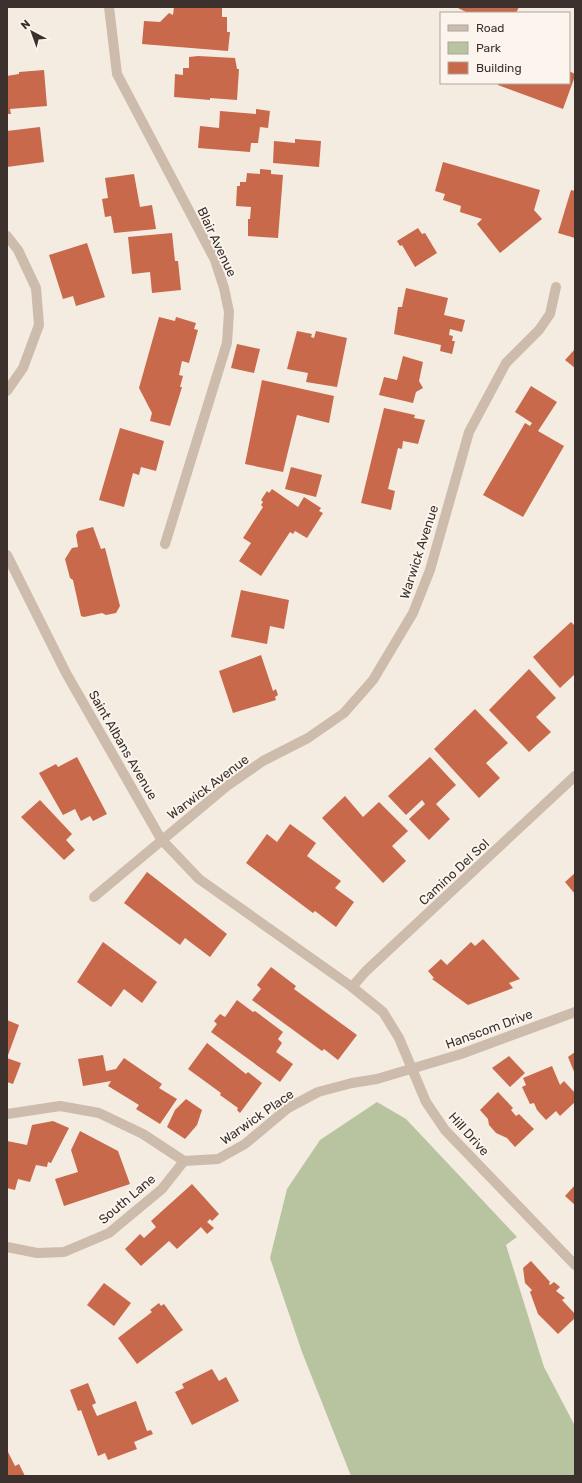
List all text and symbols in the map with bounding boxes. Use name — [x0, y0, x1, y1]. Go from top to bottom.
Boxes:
north arrow — [12, 12, 52, 52]
legend — [440, 12, 570, 84]
text: N — [19, 17, 33, 32]
text: Road — [476, 21, 504, 35]
text: Park — [476, 41, 502, 55]
text: Building — [476, 61, 522, 75]
street label: Blair Avenue — [194, 205, 240, 279]
street label: Warwick Avenue — [397, 503, 441, 601]
street label: Saint Albans Avenue — [86, 688, 160, 802]
street label: Warwick Avenue — [164, 752, 252, 822]
street label: Camino Del Sol — [416, 836, 492, 908]
street label: Hanscom Drive — [443, 1006, 535, 1052]
street label: Warwick Place — [218, 1086, 296, 1148]
street label: Hill Drive — [446, 1109, 492, 1159]
street label: South Lane — [96, 1171, 158, 1227]

